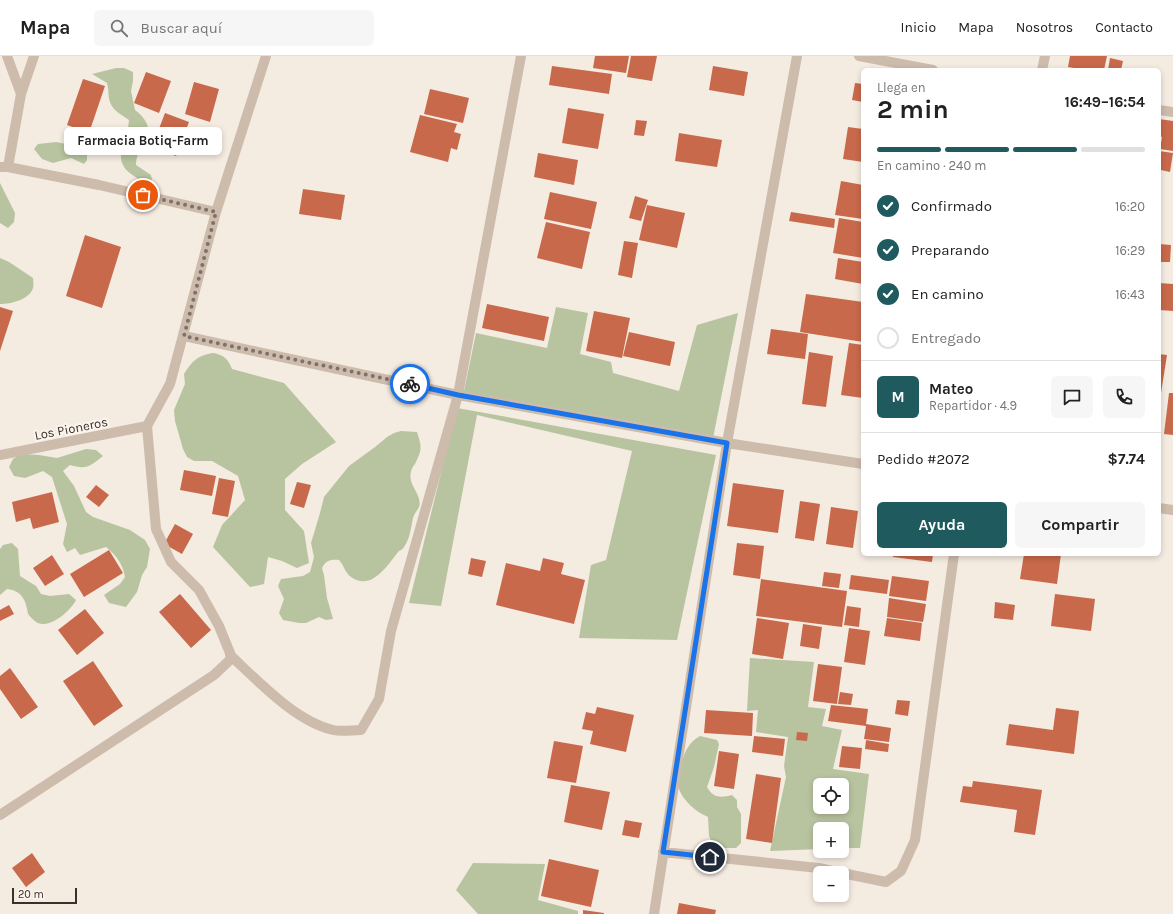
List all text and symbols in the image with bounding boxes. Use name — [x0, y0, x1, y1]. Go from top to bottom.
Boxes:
search box — [94, 10, 374, 46]
text: Mapa — [20, 17, 70, 39]
icon: search — [108, 17, 130, 39]
text: Buscar aquí — [140, 19, 222, 37]
text: Inicio — [901, 19, 936, 36]
text: Mapa — [958, 19, 994, 36]
text: Nosotros — [1016, 19, 1073, 36]
text: Contacto — [1095, 19, 1153, 36]
text: Llega en — [877, 80, 926, 95]
text: 16:49–16:54 — [1064, 93, 1145, 111]
text: 2 min — [877, 94, 949, 125]
callout: Farmacia Botiq-Farm — [64, 127, 222, 155]
text: Farmacia Botiq-Farm — [77, 133, 209, 148]
text: En camino · 240 m — [877, 158, 986, 173]
pin — [126, 178, 160, 212]
icon: bag — [132, 184, 154, 206]
icon: check — [877, 195, 899, 217]
text: Confirmado — [911, 197, 992, 215]
text: 16:20 — [1115, 199, 1145, 214]
icon: check — [877, 239, 899, 261]
text: Preparando — [911, 241, 989, 259]
text: 16:29 — [1115, 243, 1145, 258]
icon: check — [877, 283, 899, 305]
text: En camino — [911, 285, 984, 303]
text: 16:43 — [1115, 287, 1145, 302]
text: Entregado — [911, 329, 981, 347]
courier — [390, 364, 430, 404]
icon: bike — [399, 373, 421, 395]
button: chat — [1051, 376, 1093, 418]
button: phone — [1103, 376, 1145, 418]
text: Mateo — [929, 380, 973, 398]
text: M — [891, 388, 905, 406]
text: Repartidor · 4.9 — [929, 398, 1017, 413]
street label: Los Pioneros — [33, 414, 109, 443]
text: Pedido #2072 — [877, 450, 970, 468]
text: $7.74 — [1108, 450, 1145, 468]
button: Ayuda — [877, 502, 1007, 548]
button: Compartir — [1015, 502, 1145, 548]
map controls — [813, 778, 849, 902]
button: locate — [813, 778, 849, 814]
button: + — [813, 822, 849, 858]
pin — [693, 840, 727, 874]
icon: home — [699, 846, 721, 868]
button: − — [813, 866, 849, 902]
scale bar — [12, 886, 77, 905]
text: 20 m — [18, 888, 44, 901]

